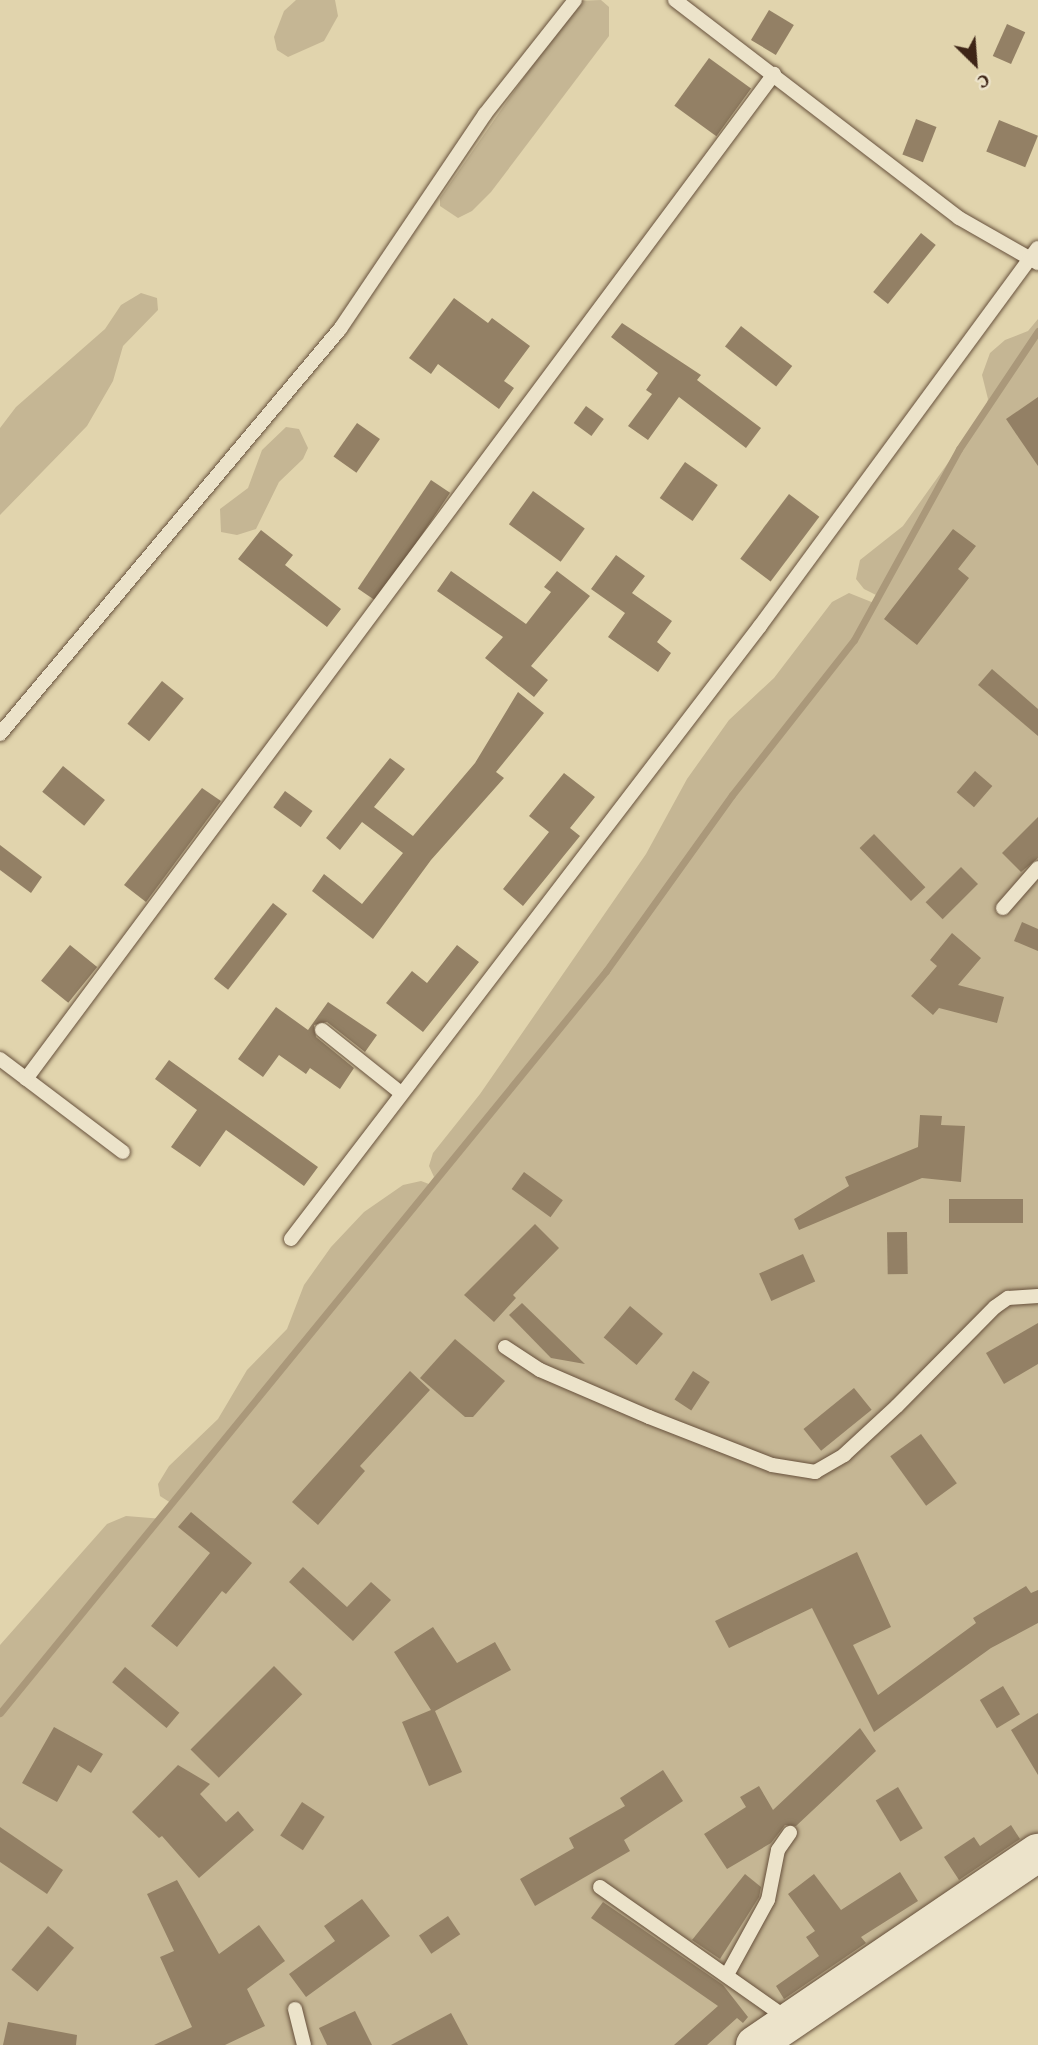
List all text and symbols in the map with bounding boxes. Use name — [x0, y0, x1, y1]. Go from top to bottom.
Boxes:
north arrow — [940, 28, 1010, 98]
text: С — [973, 67, 995, 97]

